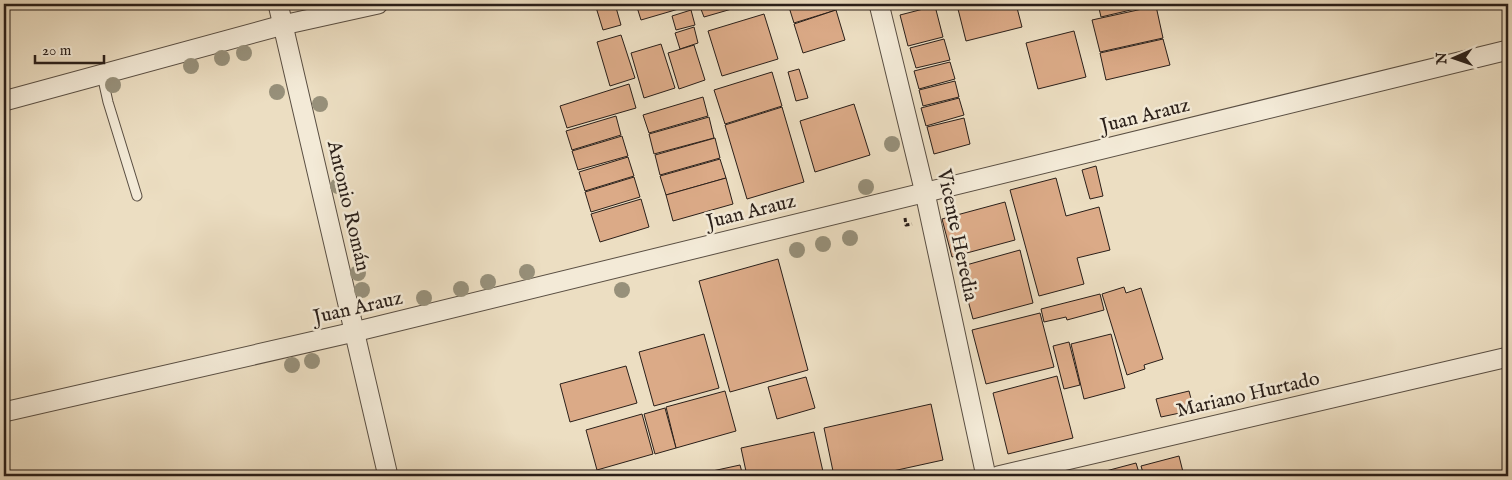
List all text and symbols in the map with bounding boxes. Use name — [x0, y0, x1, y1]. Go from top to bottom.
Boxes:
scale bar — [35, 32, 104, 64]
north arrow — [1430, 32, 1480, 82]
text: 20 m — [42, 41, 72, 60]
text: N — [1433, 52, 1451, 66]
street label: Juan Arauz — [1096, 93, 1192, 140]
street label: Antonio Román — [321, 137, 375, 274]
street label: Vicente Heredia — [931, 166, 983, 304]
street label: Juan Arauz — [702, 189, 798, 236]
street label: Juan Arauz — [309, 286, 405, 331]
street label: Mariano Hurtado — [1174, 366, 1322, 424]

